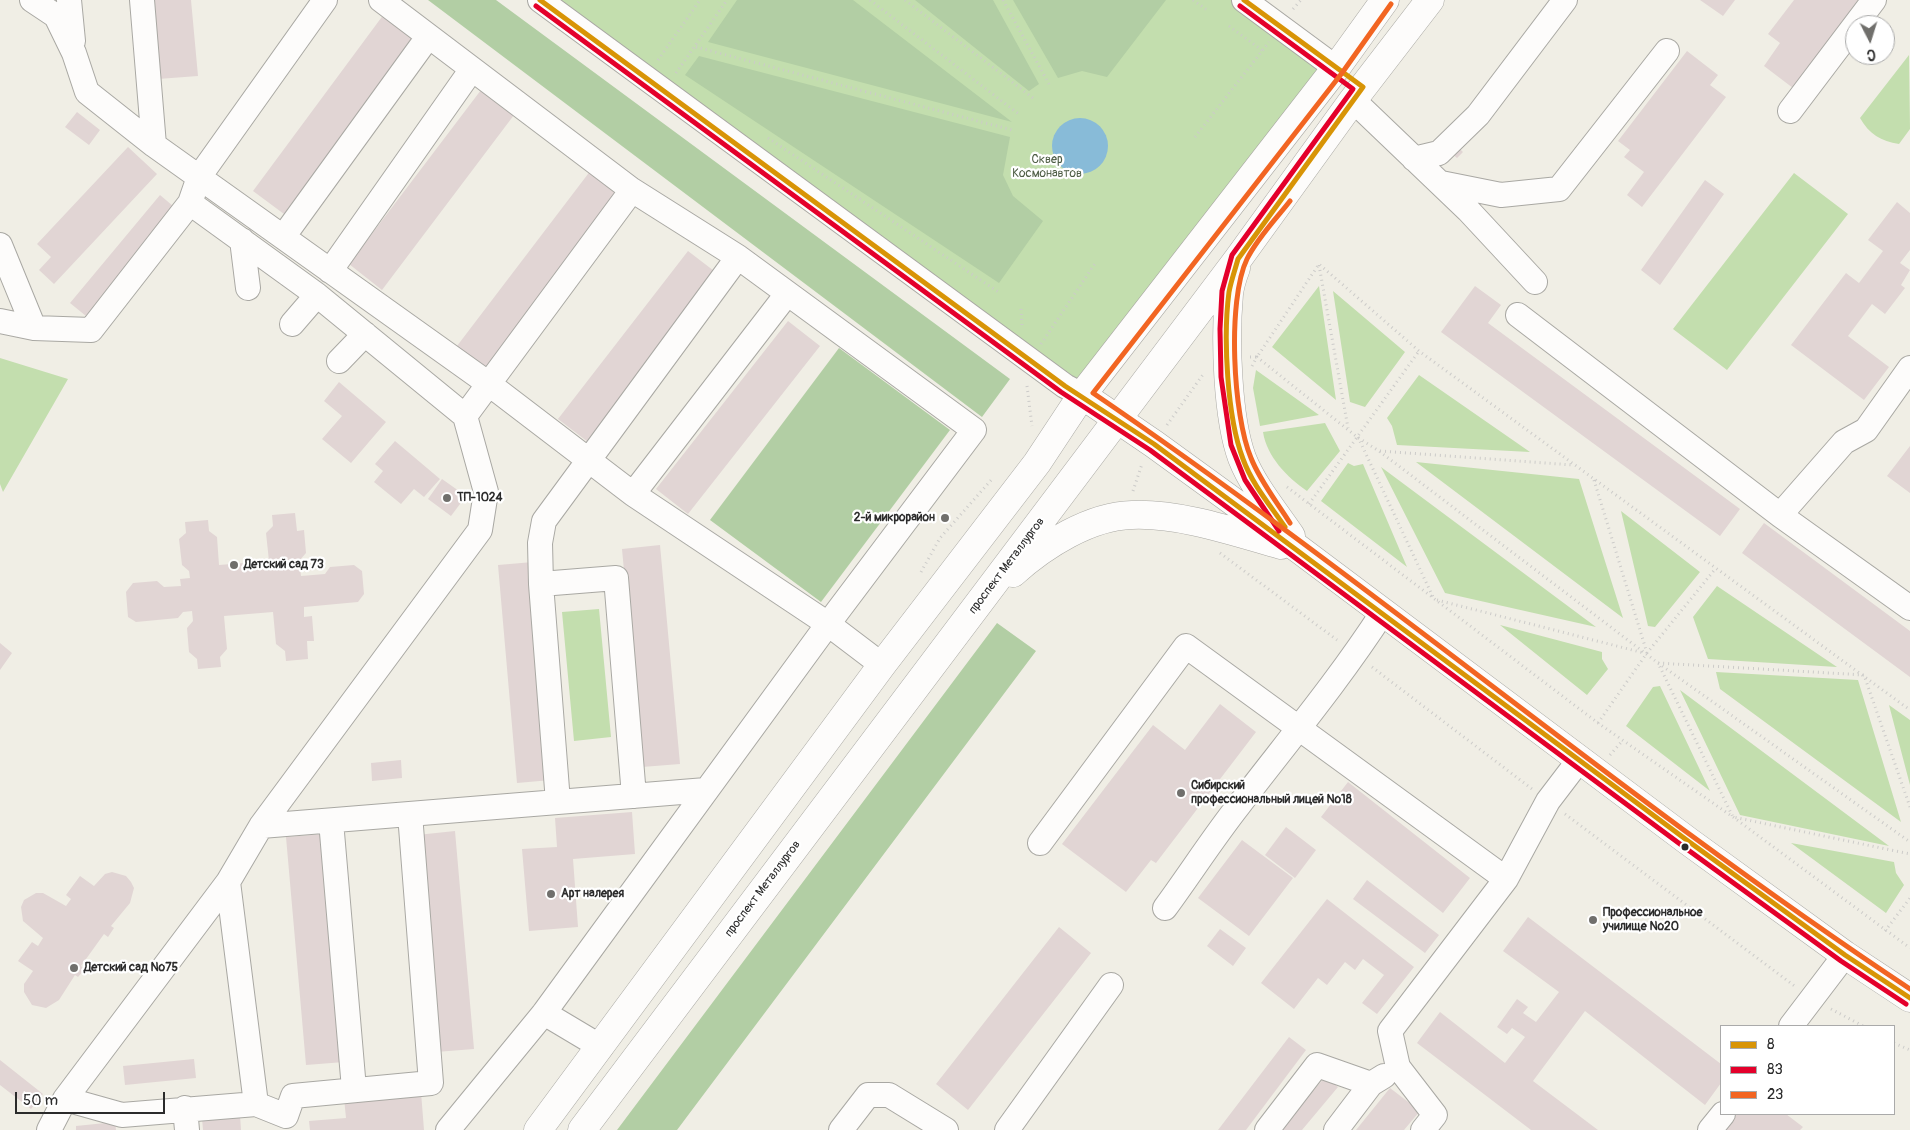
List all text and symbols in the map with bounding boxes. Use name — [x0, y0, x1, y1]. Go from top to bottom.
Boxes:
north arrow — [1845, 15, 1895, 65]
text: С — [1866, 46, 1876, 63]
park label: Сквер Космонавтов — [1012, 153, 1082, 181]
place label: ТП-1024 — [457, 491, 503, 505]
marker: ТП-1024 — [441, 492, 453, 504]
place label: 2-й микрорайон — [854, 511, 935, 525]
marker: 2-й микрорайон — [939, 512, 951, 524]
street label: проспект Металлургов — [966, 515, 1048, 617]
place label: Детский сад 73 — [244, 558, 324, 572]
marker: Детский сад 73 — [228, 559, 240, 571]
place label: Сибирский профессиональный лицей №18 — [1191, 779, 1352, 807]
marker: Сибирский профессиональный лицей №18 — [1175, 787, 1187, 799]
street label: проспект Металлургов — [722, 838, 804, 940]
unlabelled marker — [1680, 842, 1690, 852]
place label: Арт налерея — [561, 887, 624, 901]
marker: Арт налерея — [545, 888, 557, 900]
place label: Профессиональное училище №20 — [1603, 906, 1702, 934]
marker: Профессиональное училище №20 — [1587, 914, 1599, 926]
place label: Детский сад №75 — [84, 961, 178, 975]
marker: Детский сад №75 — [68, 962, 80, 974]
legend — [1720, 1025, 1895, 1115]
text: 8 — [1767, 1035, 1775, 1054]
text: 83 — [1767, 1060, 1783, 1079]
scale bar — [18, 1082, 168, 1114]
text: 23 — [1767, 1085, 1783, 1104]
text: 50 m — [23, 1091, 58, 1110]

